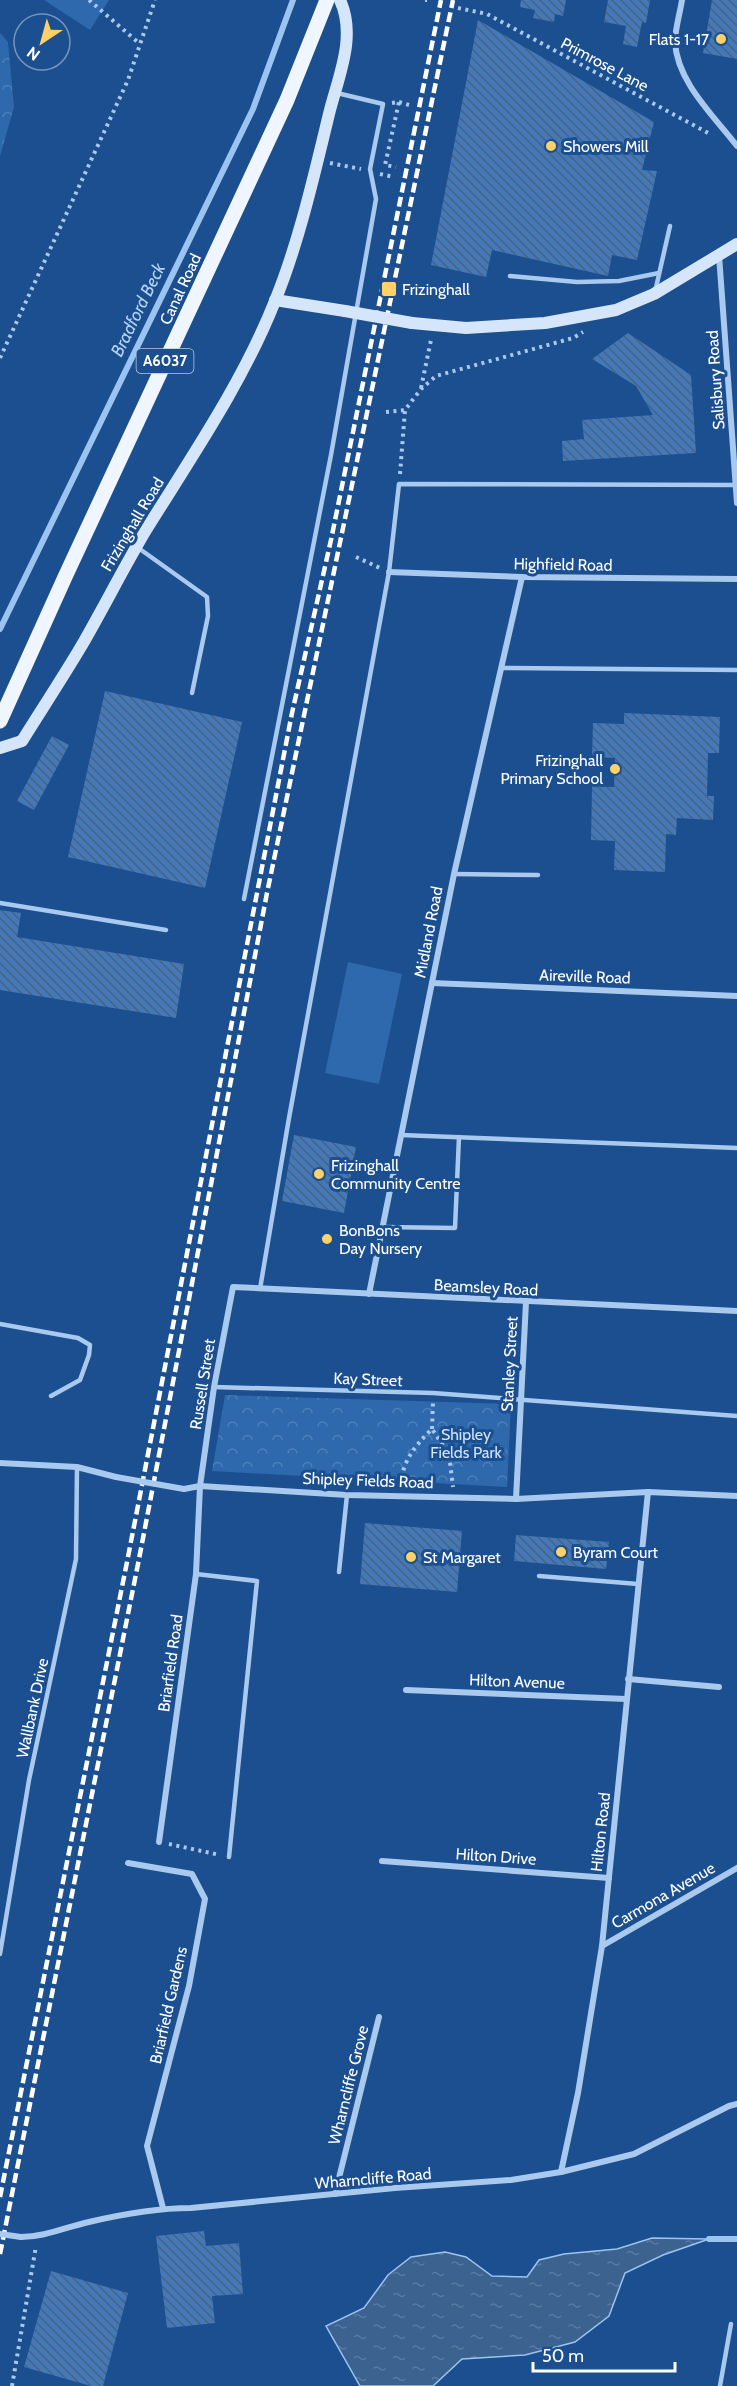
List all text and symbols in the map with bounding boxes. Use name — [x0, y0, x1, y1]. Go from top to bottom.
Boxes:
north arrow — [12, 12, 72, 72]
place label: Flats 1-17 — [649, 30, 709, 49]
marker: Flats 1-17 — [714, 32, 728, 46]
street label: Primrose Lane — [558, 33, 652, 95]
text: N — [23, 43, 44, 65]
place label: Showers Mill — [563, 137, 649, 156]
marker: Showers Mill — [544, 139, 558, 153]
street label: Canal Road — [156, 251, 205, 328]
water label: Bradford Beck — [106, 259, 171, 360]
marker: Frizinghall — [380, 280, 398, 298]
place label: Frizinghall — [402, 280, 470, 299]
street label: Salisbury Road — [703, 330, 728, 430]
road number: A6037 — [136, 349, 194, 373]
street label: Frizinghall Road — [97, 474, 168, 575]
street label: Highfield Road — [513, 554, 613, 575]
place label: Frizinghall Primary School — [500, 751, 603, 788]
marker: Frizinghall Primary School — [608, 762, 622, 776]
street label: Midland Road — [410, 885, 447, 979]
street label: Aireville Road — [539, 965, 631, 988]
place label: Frizinghall Community Centre — [331, 1156, 460, 1193]
marker: Frizinghall Community Centre — [312, 1167, 326, 1181]
place label: BonBons Day Nursery — [339, 1221, 422, 1258]
marker: BonBons Day Nursery — [320, 1232, 334, 1246]
street label: Beamsley Road — [433, 1275, 539, 1300]
street label: Stanley Street — [498, 1315, 522, 1412]
street label: Russell Street — [186, 1337, 219, 1431]
street label: Kay Street — [333, 1369, 404, 1390]
park label: Shipley Fields Park — [430, 1425, 503, 1462]
street label: Shipley Fields Road — [302, 1469, 434, 1492]
place label: Byram Court — [573, 1543, 658, 1562]
marker: Byram Court — [554, 1545, 568, 1559]
place label: St Margaret — [423, 1548, 501, 1567]
marker: St Margaret — [404, 1550, 418, 1564]
street label: Briarfield Road — [154, 1613, 187, 1713]
street label: Wallbank Drive — [13, 1656, 52, 1760]
street label: Hilton Avenue — [469, 1670, 565, 1693]
street label: Hilton Road — [587, 1791, 614, 1873]
street label: Hilton Drive — [455, 1844, 537, 1869]
street label: Carmona Avenue — [608, 1858, 718, 1933]
street label: Briarfield Gardens — [146, 1944, 191, 2066]
street label: Wharncliffe Grove — [324, 2024, 372, 2147]
street label: Wharncliffe Road — [314, 2164, 432, 2193]
scale bar — [533, 2335, 676, 2373]
text: 50 m — [542, 2345, 584, 2367]

